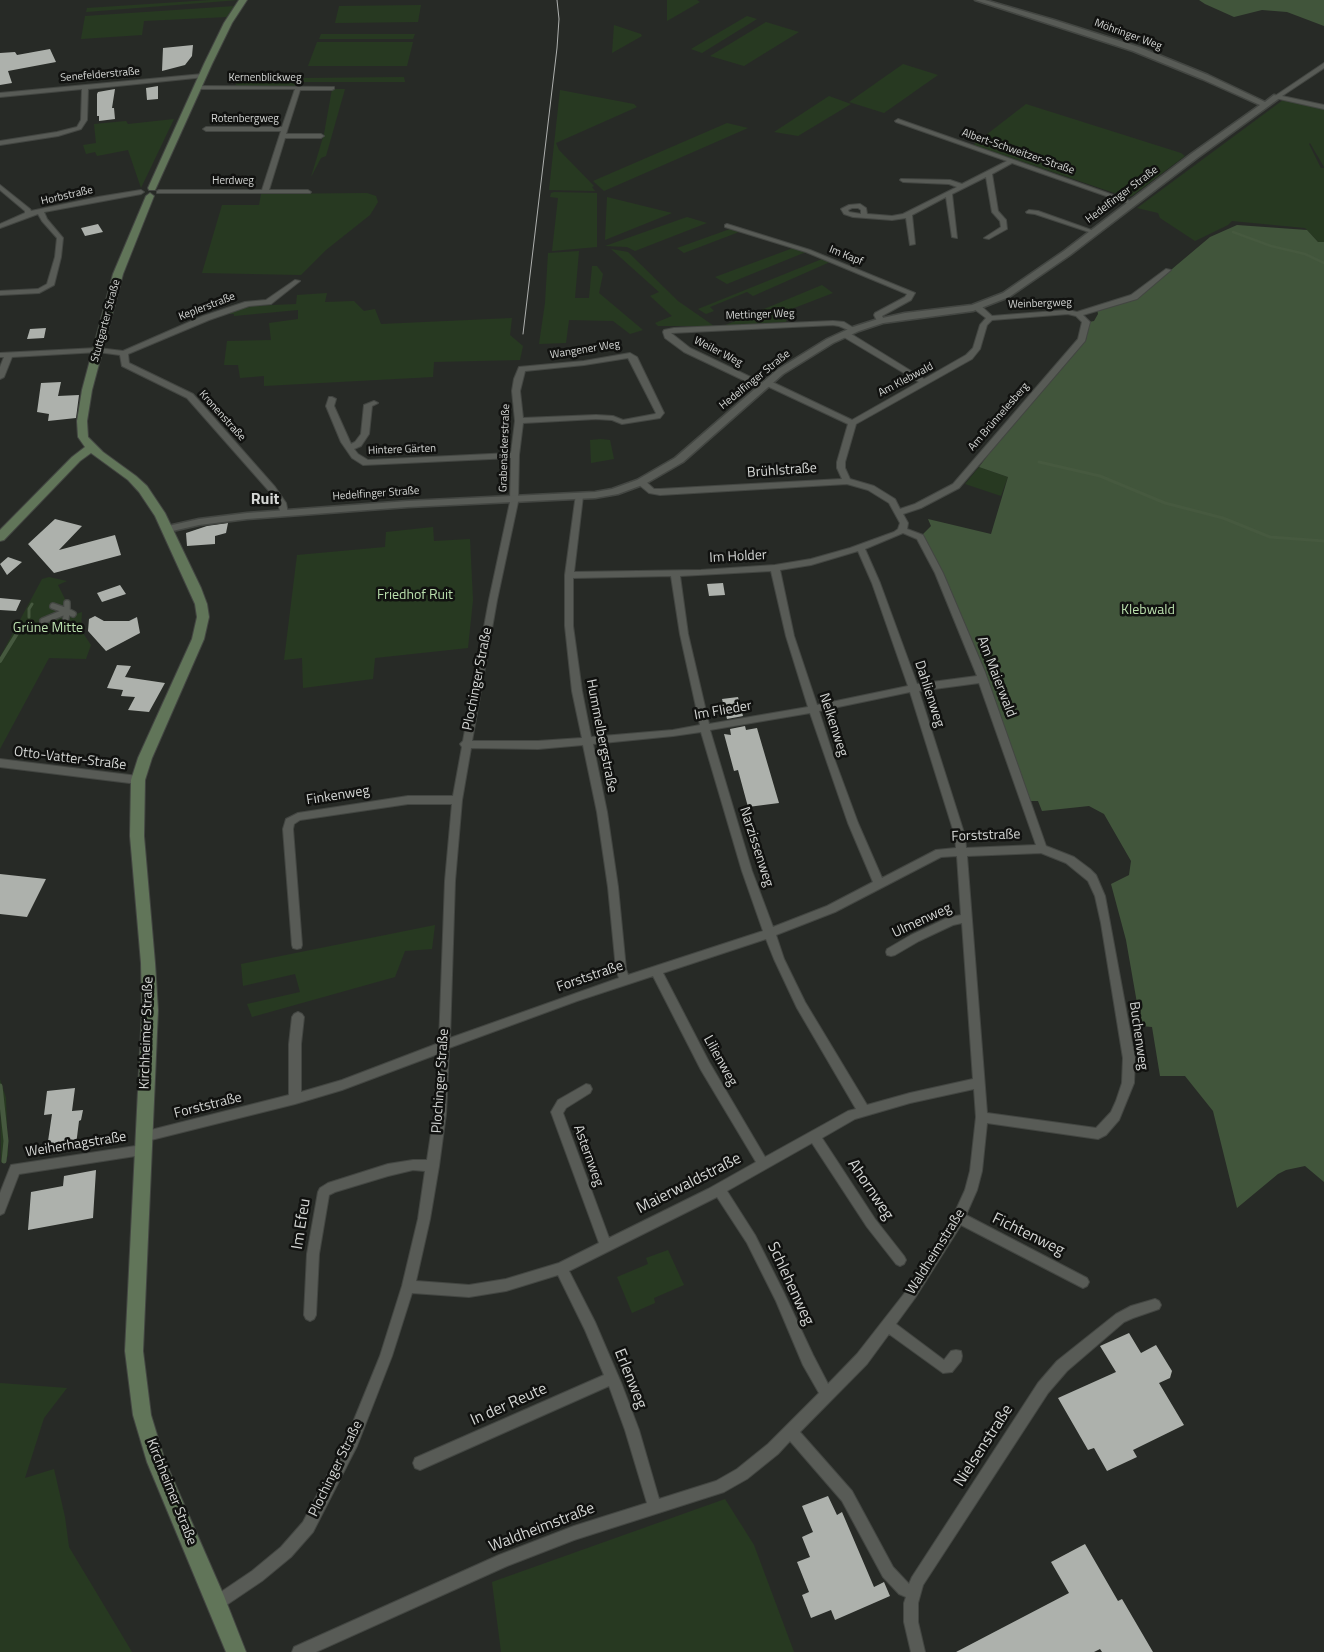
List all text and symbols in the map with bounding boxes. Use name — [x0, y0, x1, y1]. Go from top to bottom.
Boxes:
street label: Möhringer Weg — [1092, 17, 1164, 53]
street label: Senefelderstraße — [60, 65, 140, 85]
street label: Kernenblickweg — [228, 71, 302, 85]
street label: Rotenbergweg — [211, 112, 279, 126]
street label: Albert-Schweitzer-Straße — [960, 126, 1076, 178]
street label: Hedelfinger Straße — [1083, 164, 1161, 226]
street label: Herdweg — [212, 174, 254, 188]
street label: Horbstraße — [40, 184, 94, 208]
street label: Im Kapf — [827, 243, 865, 269]
street label: Stuttgarter Straße — [89, 278, 123, 364]
street label: Keplerstraße — [177, 290, 237, 324]
street label: Weinbergweg — [1008, 296, 1072, 312]
street label: Mettinger Weg — [725, 307, 795, 323]
street label: Weiler Weg — [692, 334, 744, 370]
street label: Wangener Weg — [549, 338, 621, 362]
street label: Hedelfinger Straße — [717, 347, 793, 413]
street label: Am Klebwald — [876, 360, 936, 400]
street label: Am Brünnelesberg — [966, 380, 1032, 454]
street label: Kronenstraße — [196, 388, 248, 444]
street label: Grabenäckerstraße — [497, 404, 513, 492]
street label: Hintere Gärten — [368, 442, 436, 458]
street label: Brühlstraße — [746, 460, 818, 482]
street label: Hedelfinger Straße — [332, 484, 420, 504]
district label: Ruit — [251, 490, 279, 510]
street label: Im Holder — [709, 547, 767, 567]
park label: Friedhof Ruit — [377, 588, 453, 604]
park label: Klebwald — [1121, 603, 1175, 619]
park label: Grüne Mitte — [13, 621, 83, 637]
street label: Plochinger Straße — [460, 626, 496, 732]
street label: Am Maierwald — [973, 634, 1019, 720]
street label: Dahlienweg — [910, 658, 948, 730]
street label: Hummelbergstraße — [582, 678, 620, 794]
street label: Nelkenweg — [815, 691, 851, 759]
street label: Im Flieder — [693, 698, 753, 724]
street label: Otto-Vatter-Straße — [13, 744, 127, 774]
street label: Finkenweg — [305, 783, 371, 809]
street label: Narzissenweg — [735, 805, 777, 889]
street label: Forststraße — [951, 826, 1021, 846]
street label: Ulmenweg — [890, 900, 954, 942]
street label: Forststraße — [555, 958, 625, 996]
street label: Kirchheimer Straße — [137, 976, 157, 1090]
street label: Buchenweg — [1125, 1001, 1151, 1071]
street label: Plochinger Straße — [429, 1028, 453, 1134]
street label: Lilienweg — [699, 1033, 741, 1089]
street label: Forststraße — [172, 1089, 244, 1123]
street label: Asternweg — [569, 1123, 607, 1189]
street label: Weiherhagstraße — [24, 1129, 128, 1161]
street label: Maierwaldstraße — [634, 1149, 744, 1219]
street label: Ahornweg — [843, 1156, 897, 1224]
street label: Im Efeu — [289, 1197, 315, 1251]
street label: Waldheimstraße — [903, 1206, 969, 1298]
street label: Fichtenweg — [989, 1209, 1067, 1261]
street label: Schlehenweg — [762, 1239, 818, 1329]
street label: Erlenweg — [609, 1346, 651, 1412]
street label: In der Reute — [468, 1380, 550, 1430]
street label: Nielsenstraße — [950, 1401, 1018, 1491]
street label: Plochinger Straße — [306, 1418, 366, 1520]
street label: Kirchheimer Straße — [142, 1436, 200, 1548]
street label: Waldheimstraße — [486, 1499, 598, 1557]

